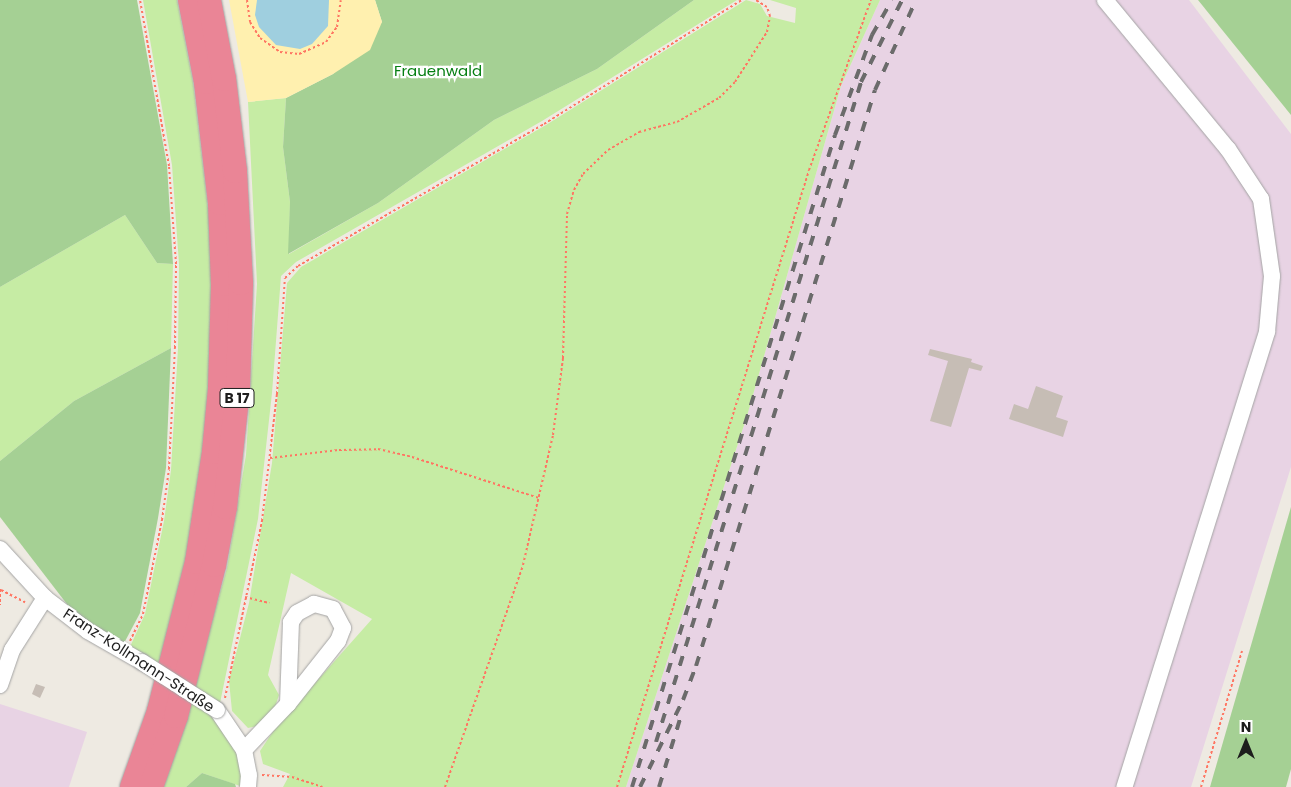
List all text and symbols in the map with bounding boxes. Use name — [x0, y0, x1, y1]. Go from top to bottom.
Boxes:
park label: Frauenwald — [394, 62, 482, 80]
road number: B 17 — [220, 386, 254, 409]
street label: Franz-Kollmann-Straße — [60, 604, 218, 716]
north arrow — [1221, 717, 1271, 767]
text: N — [1241, 717, 1251, 737]

